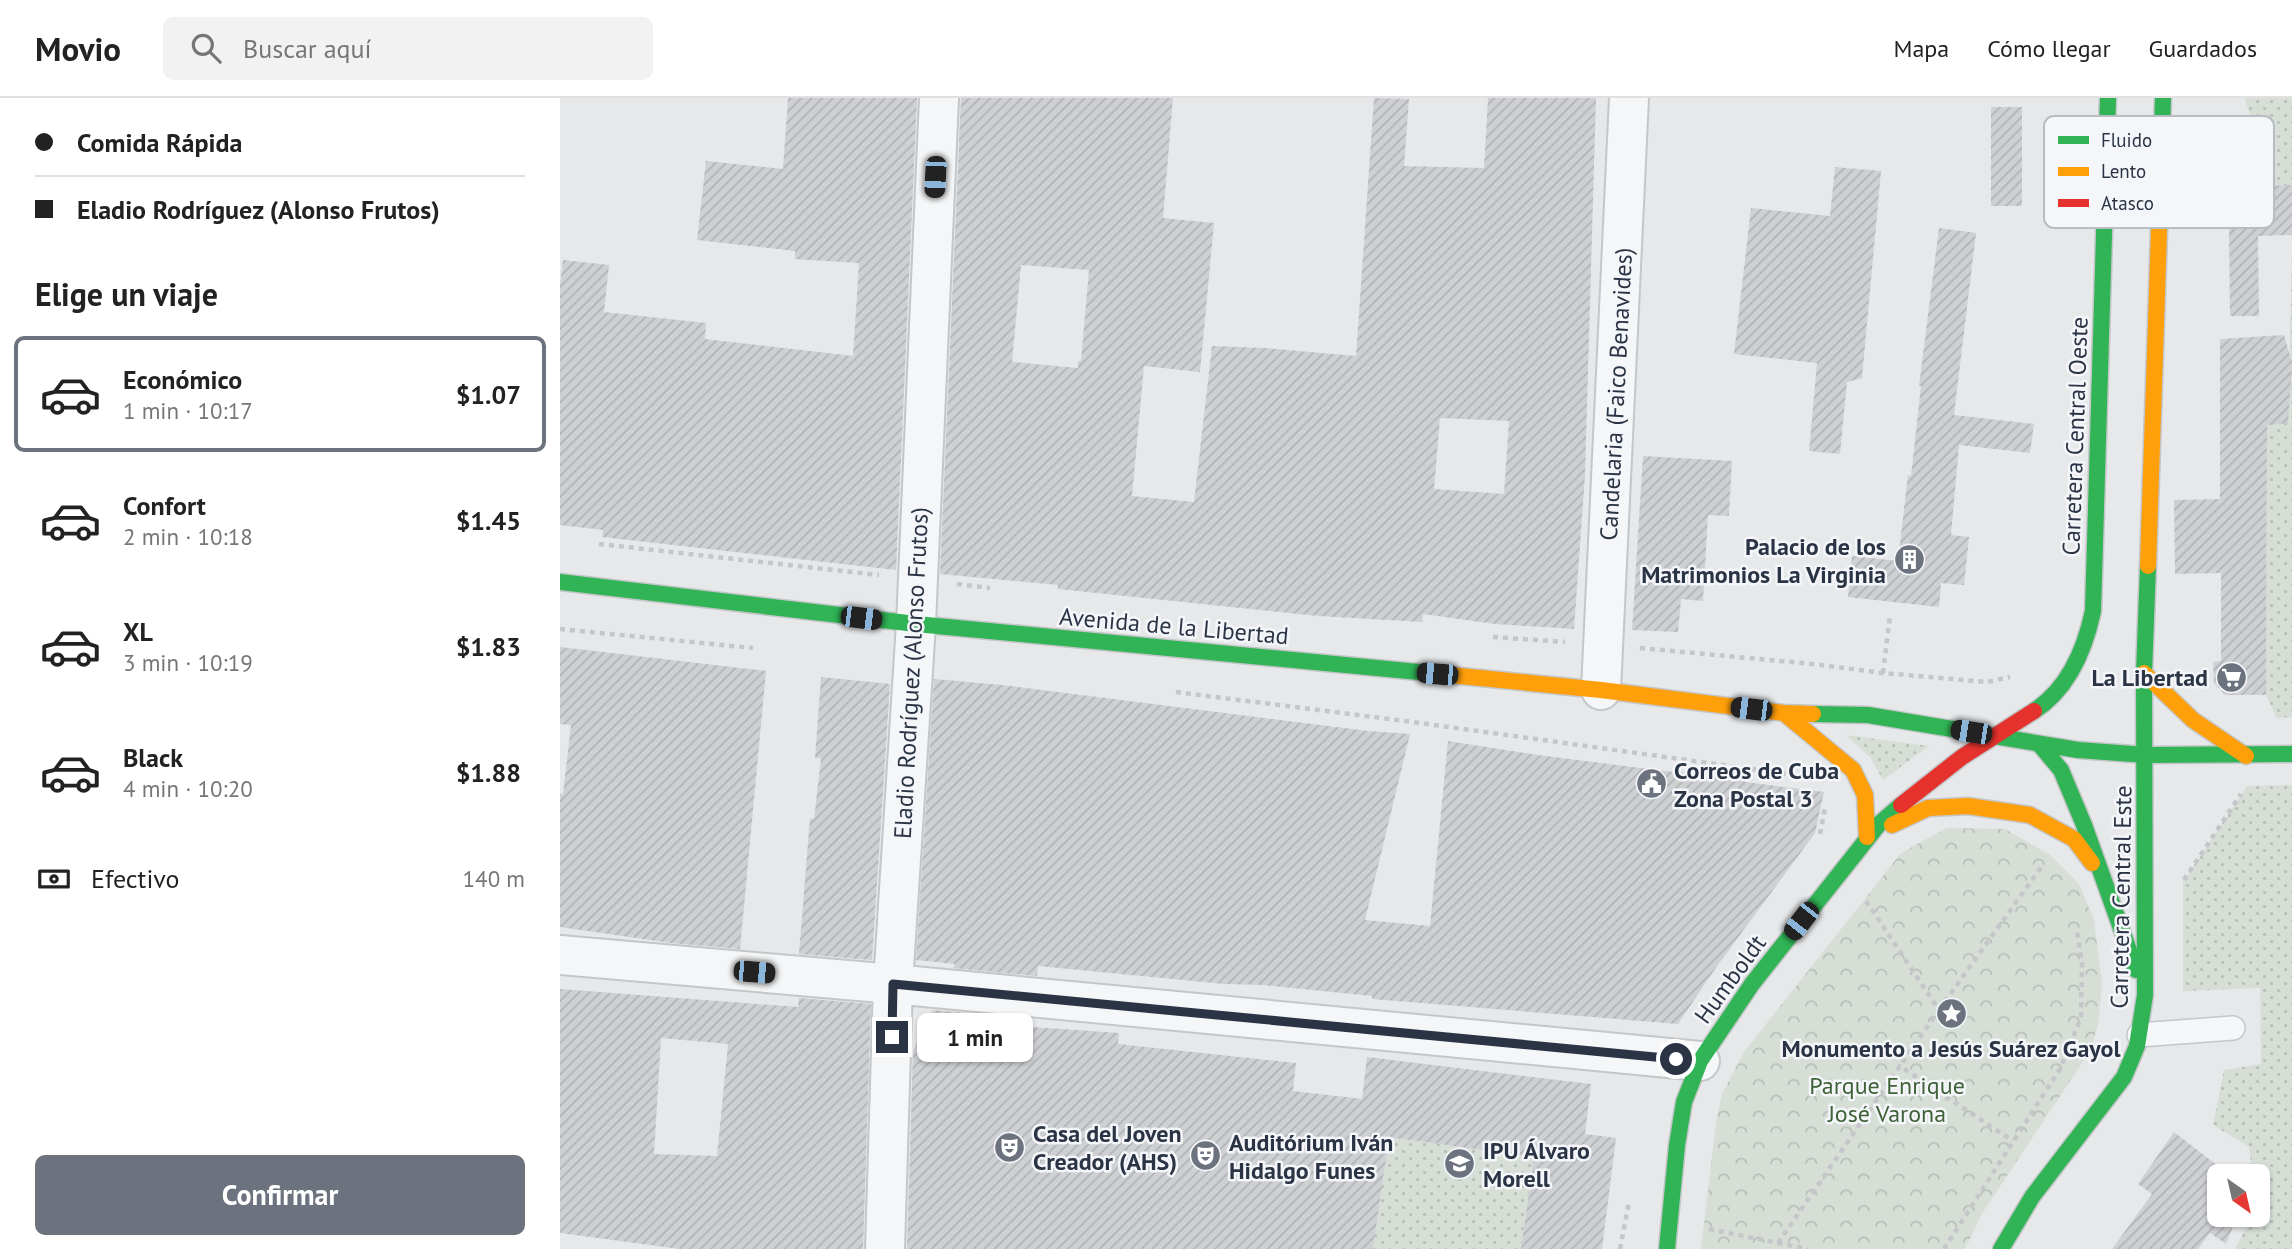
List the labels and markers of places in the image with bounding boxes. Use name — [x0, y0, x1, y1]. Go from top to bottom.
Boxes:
place label: Palacio de los Matrimonios La Virginia — [1641, 531, 1886, 590]
building icon: Palacio de los Matrimonios La Virginia — [1892, 543, 1926, 577]
supermarket icon: La Libertad — [2214, 660, 2248, 694]
place label: La Libertad — [2091, 662, 2208, 693]
place label: Correos de Cuba Zona Postal 3 — [1674, 755, 1839, 814]
public building icon: Correos de Cuba Zona Postal 3 — [1634, 767, 1668, 801]
place icon: Monumento a Jesús Suárez Gayol — [1934, 997, 1968, 1031]
place label: Monumento a Jesús Suárez Gayol — [1781, 1033, 2122, 1064]
place label: Casa del Joven Creador (AHS) — [1033, 1118, 1182, 1177]
place label: Auditórium Iván Hidalgo Funes — [1229, 1127, 1393, 1186]
theatre icon: Casa del Joven Creador (AHS) — [993, 1130, 1027, 1164]
place label: IPU Álvaro Morell — [1483, 1135, 1590, 1194]
theatre icon: Auditórium Iván Hidalgo Funes — [1189, 1139, 1223, 1173]
school or university icon: IPU Álvaro Morell — [1443, 1147, 1477, 1181]

